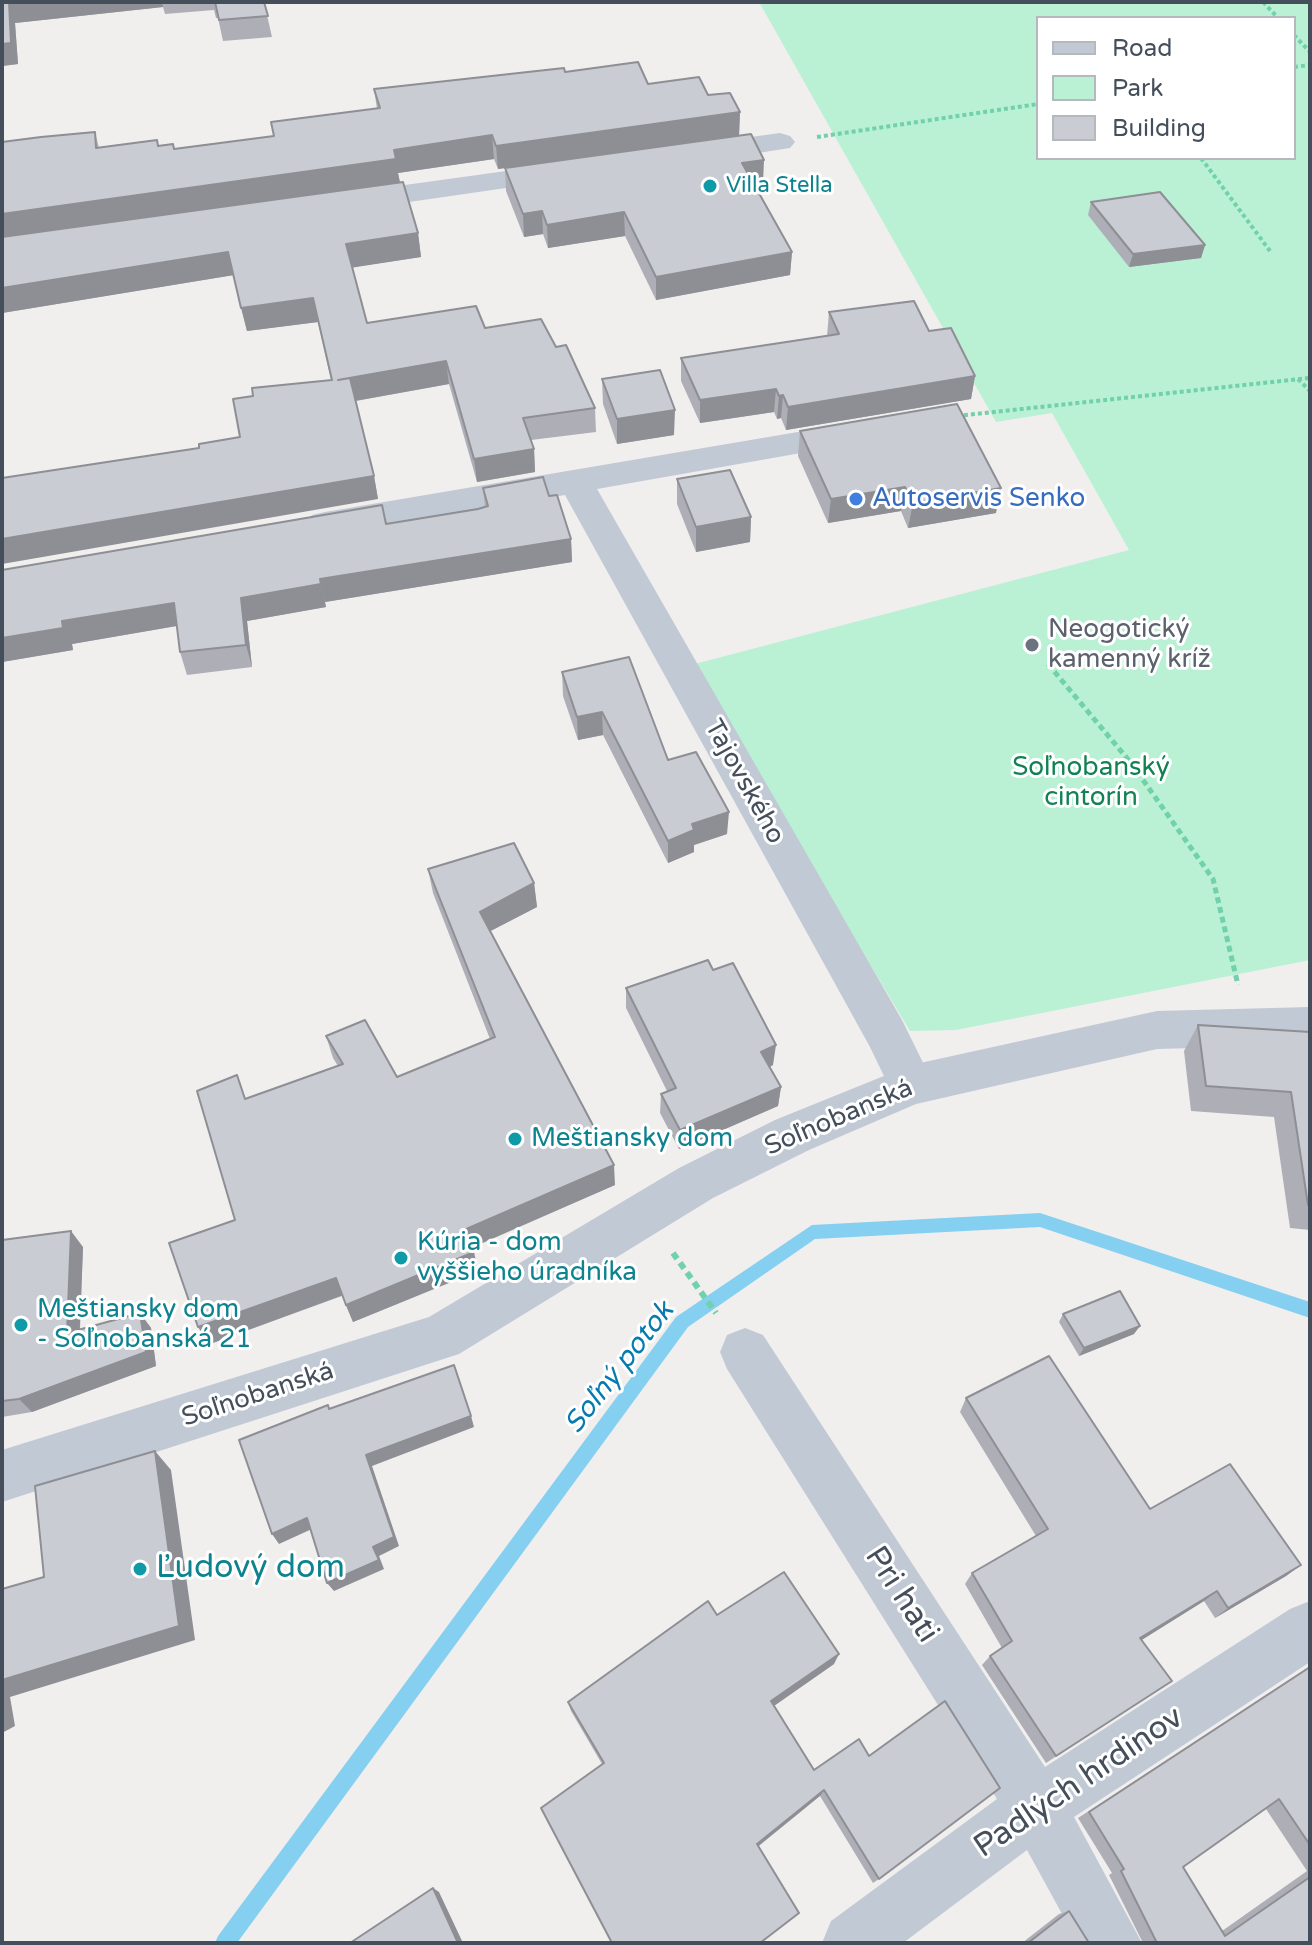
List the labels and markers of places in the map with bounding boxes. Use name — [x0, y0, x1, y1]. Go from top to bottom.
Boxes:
place label: Villa Stella — [726, 173, 833, 199]
marker: Villa Stella — [701, 177, 719, 195]
place label: Autoservis Senko — [872, 483, 1085, 515]
marker: Autoservis Senko — [847, 490, 865, 508]
place label: Neogotický kamenný kríž — [1048, 614, 1211, 676]
marker: Neogotický kamenný kríž — [1023, 636, 1041, 654]
place label: Meštiansky dom — [531, 1123, 733, 1155]
marker: Meštiansky dom — [506, 1130, 524, 1148]
place label: Kúria - dom vyššieho úradníka — [417, 1227, 637, 1288]
marker: Kúria - dom vyššieho úradníka — [392, 1249, 410, 1267]
place label: Meštiansky dom - Soľnobanská 21 — [37, 1294, 252, 1356]
marker: Meštiansky dom - Soľnobanská 21 — [12, 1316, 30, 1334]
place label: Ľudový dom — [156, 1550, 345, 1588]
marker: Ľudový dom — [131, 1560, 149, 1578]

